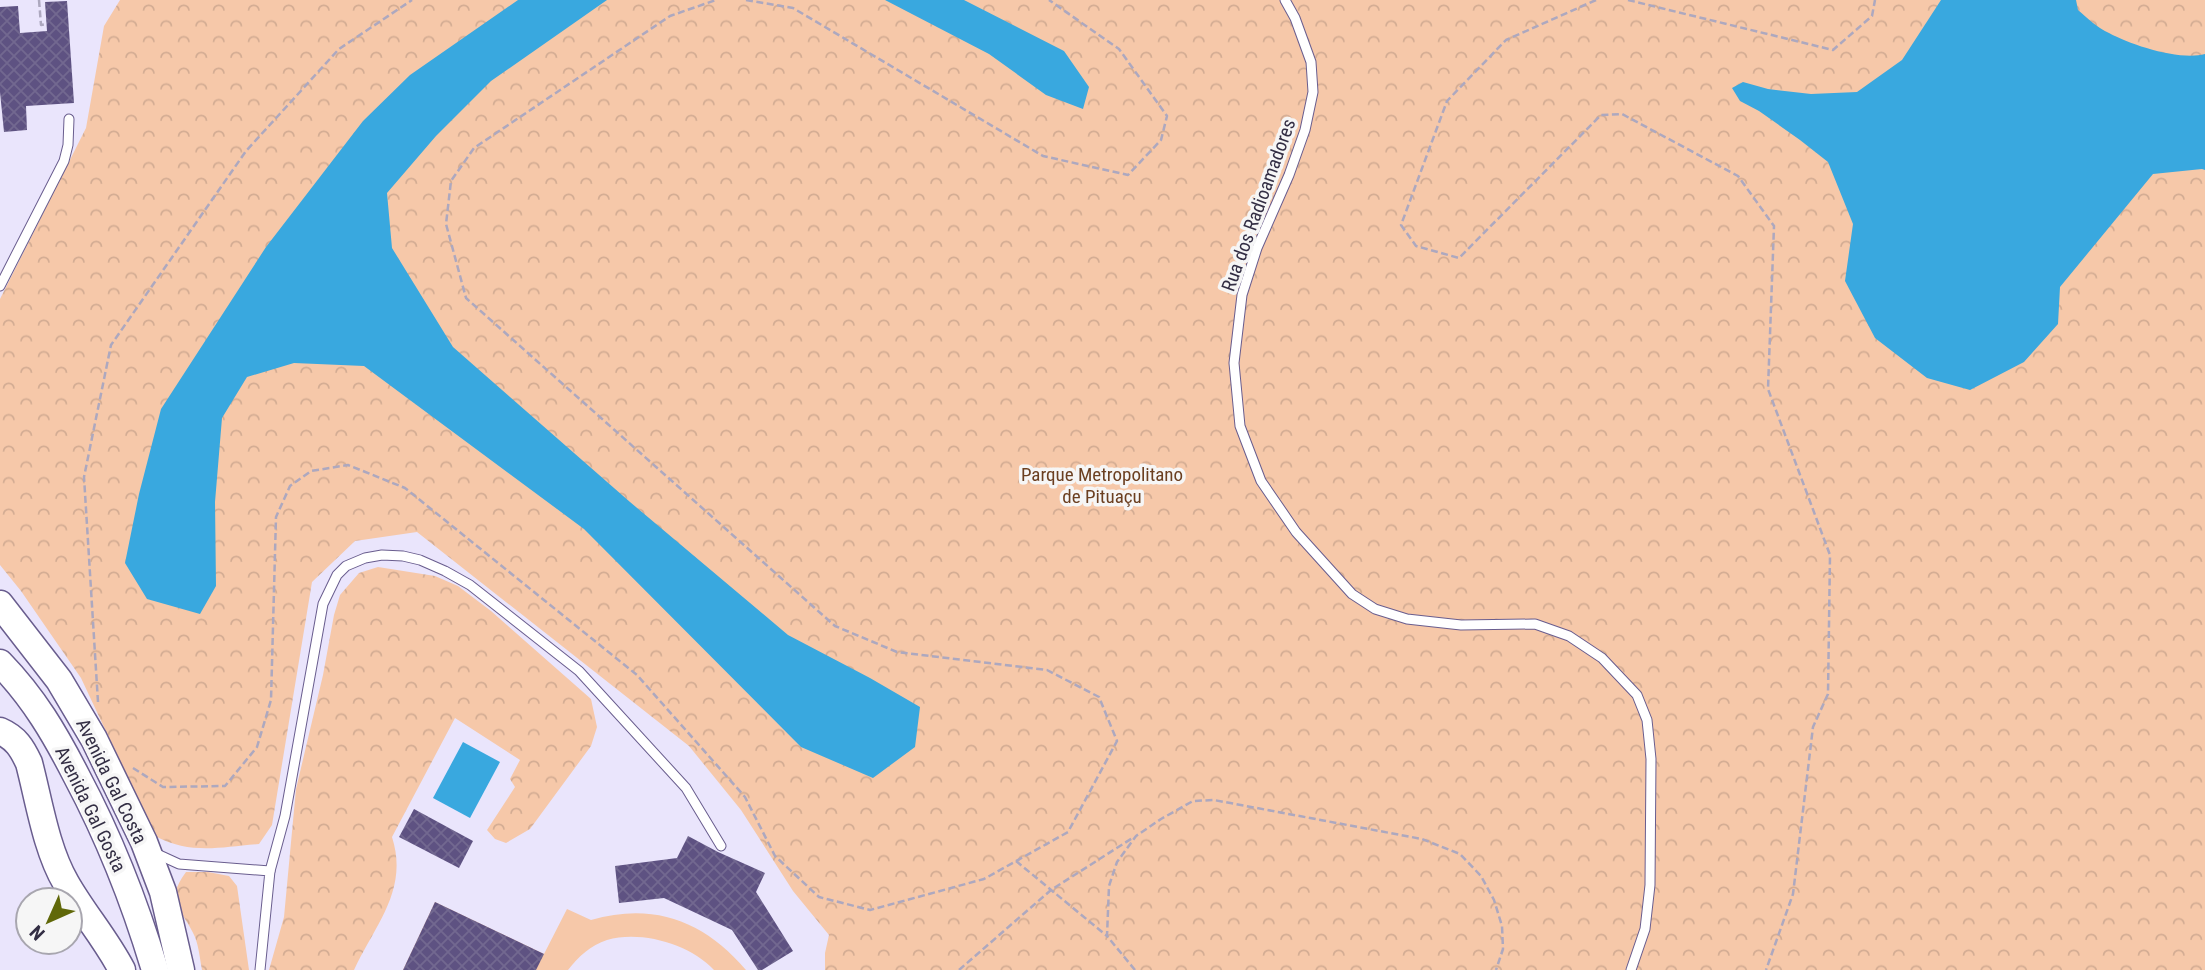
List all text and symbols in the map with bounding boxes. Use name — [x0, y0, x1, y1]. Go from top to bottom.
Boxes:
street label: Rua dos Radioamadores — [1217, 116, 1300, 295]
park label: Parque Metropolitano de Pituaçu — [1021, 463, 1183, 508]
street label: Avenida Gal Costa — [71, 715, 152, 848]
street label: Avenida Gal Gosta — [50, 743, 131, 876]
north arrow — [14, 886, 84, 956]
text: N — [25, 920, 50, 945]

